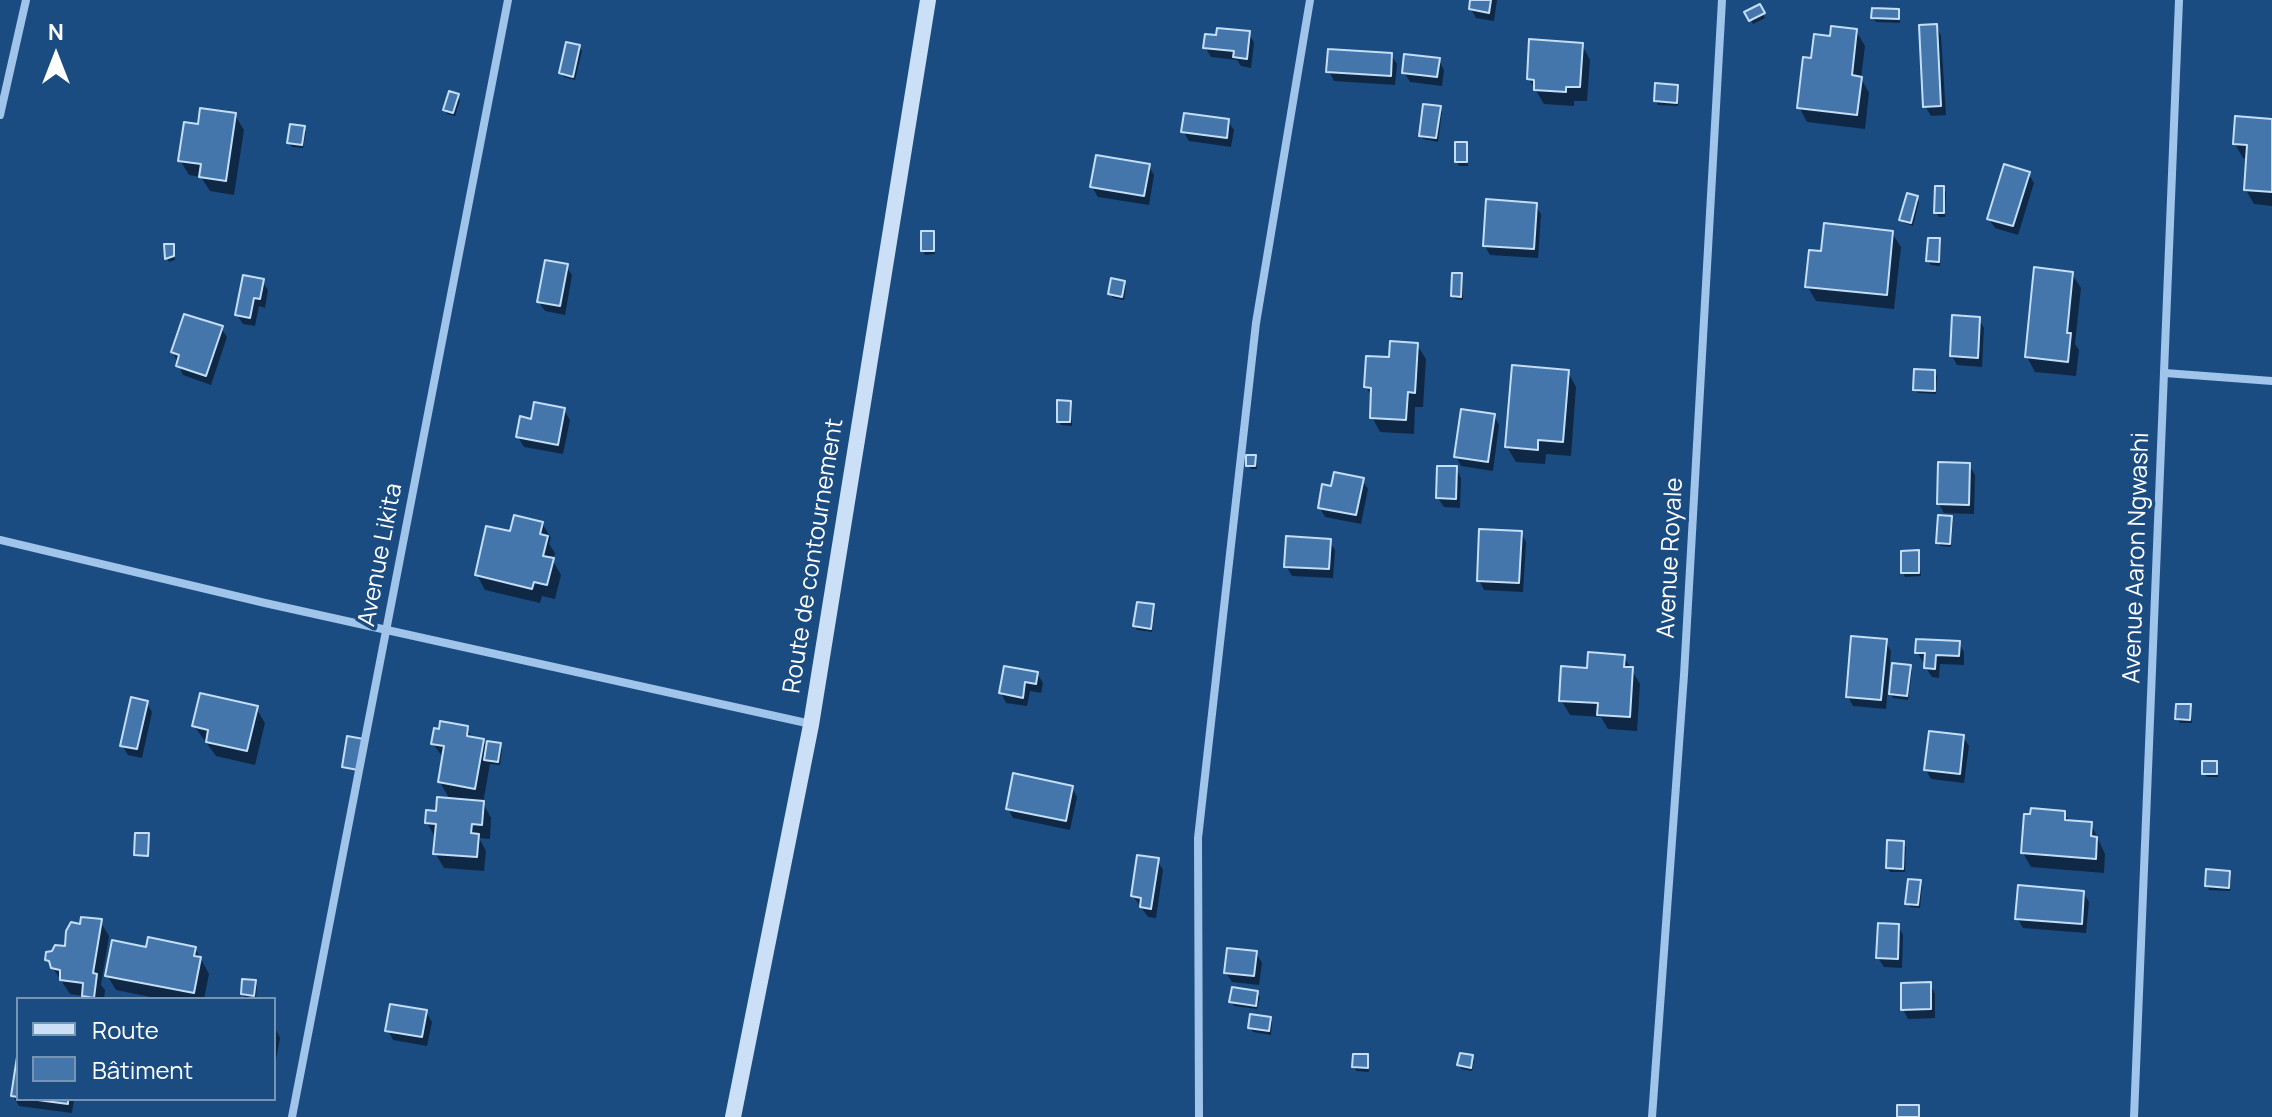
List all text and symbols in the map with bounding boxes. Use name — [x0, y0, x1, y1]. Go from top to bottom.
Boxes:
north arrow — [16, 16, 96, 96]
text: N — [48, 17, 64, 47]
street label: Route de contournement — [778, 417, 850, 695]
street label: Avenue Aaron Ngwashi — [2118, 432, 2156, 684]
street label: Avenue Royale — [1652, 477, 1690, 639]
street label: Avenue Likita — [353, 481, 409, 629]
legend — [16, 997, 276, 1101]
text: Route — [92, 1013, 159, 1046]
text: Bâtiment — [92, 1053, 193, 1086]

